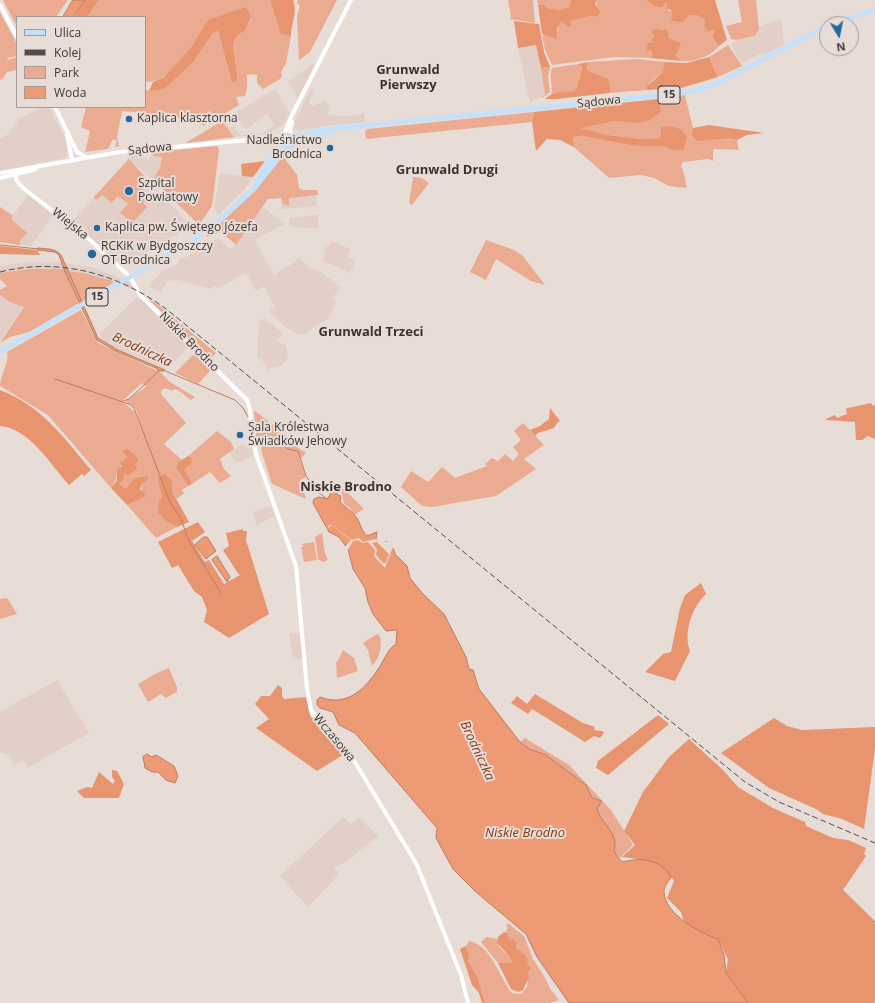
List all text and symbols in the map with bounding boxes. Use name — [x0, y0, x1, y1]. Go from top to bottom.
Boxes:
legend — [16, 16, 146, 108]
north arrow — [819, 16, 859, 56]
text: Ulica — [54, 24, 81, 41]
text: N — [835, 39, 847, 55]
text: Kolej — [54, 44, 81, 61]
district label: Grunwald Pierwszy — [376, 62, 440, 93]
text: Park — [54, 64, 79, 81]
text: Woda — [54, 84, 86, 101]
road number: 15 — [658, 86, 680, 104]
street label: Sądowa — [576, 93, 622, 111]
place label: Kaplica klasztorna — [137, 112, 238, 126]
marker: Kaplica klasztorna — [124, 114, 134, 124]
place label: Nadleśnictwo Brodnica — [247, 134, 322, 162]
street label: Sądowa — [127, 140, 173, 158]
marker: Nadleśnictwo Brodnica — [325, 143, 335, 153]
district label: Grunwald Drugi — [396, 162, 498, 178]
place label: Szpital Powiatowy — [138, 177, 198, 205]
marker: Szpital Powiatowy — [123, 185, 135, 197]
street label: Wiejska — [49, 205, 91, 243]
place label: Kaplica pw. Świętego Józefa — [105, 221, 258, 235]
marker: Kaplica pw. Świętego Józefa — [92, 223, 102, 233]
place label: RCKiK w Bydgoszczy OT Brodnica — [101, 240, 213, 268]
marker: RCKiK w Bydgoszczy OT Brodnica — [86, 248, 98, 260]
road number: 15 — [86, 288, 108, 306]
street label: Niskie Brodno — [156, 309, 222, 375]
district label: Grunwald Trzeci — [318, 324, 424, 340]
water label: Brodniczka — [110, 329, 174, 371]
place label: Sala Królestwa Świadków Jehowy — [248, 421, 347, 449]
marker: Sala Królestwa Świadków Jehowy — [235, 430, 245, 440]
district label: Niskie Brodno — [300, 479, 392, 495]
street label: Wczasowa — [310, 711, 358, 765]
water label: Brodniczka — [456, 719, 498, 783]
water label: Niskie Brodno — [485, 825, 565, 841]

